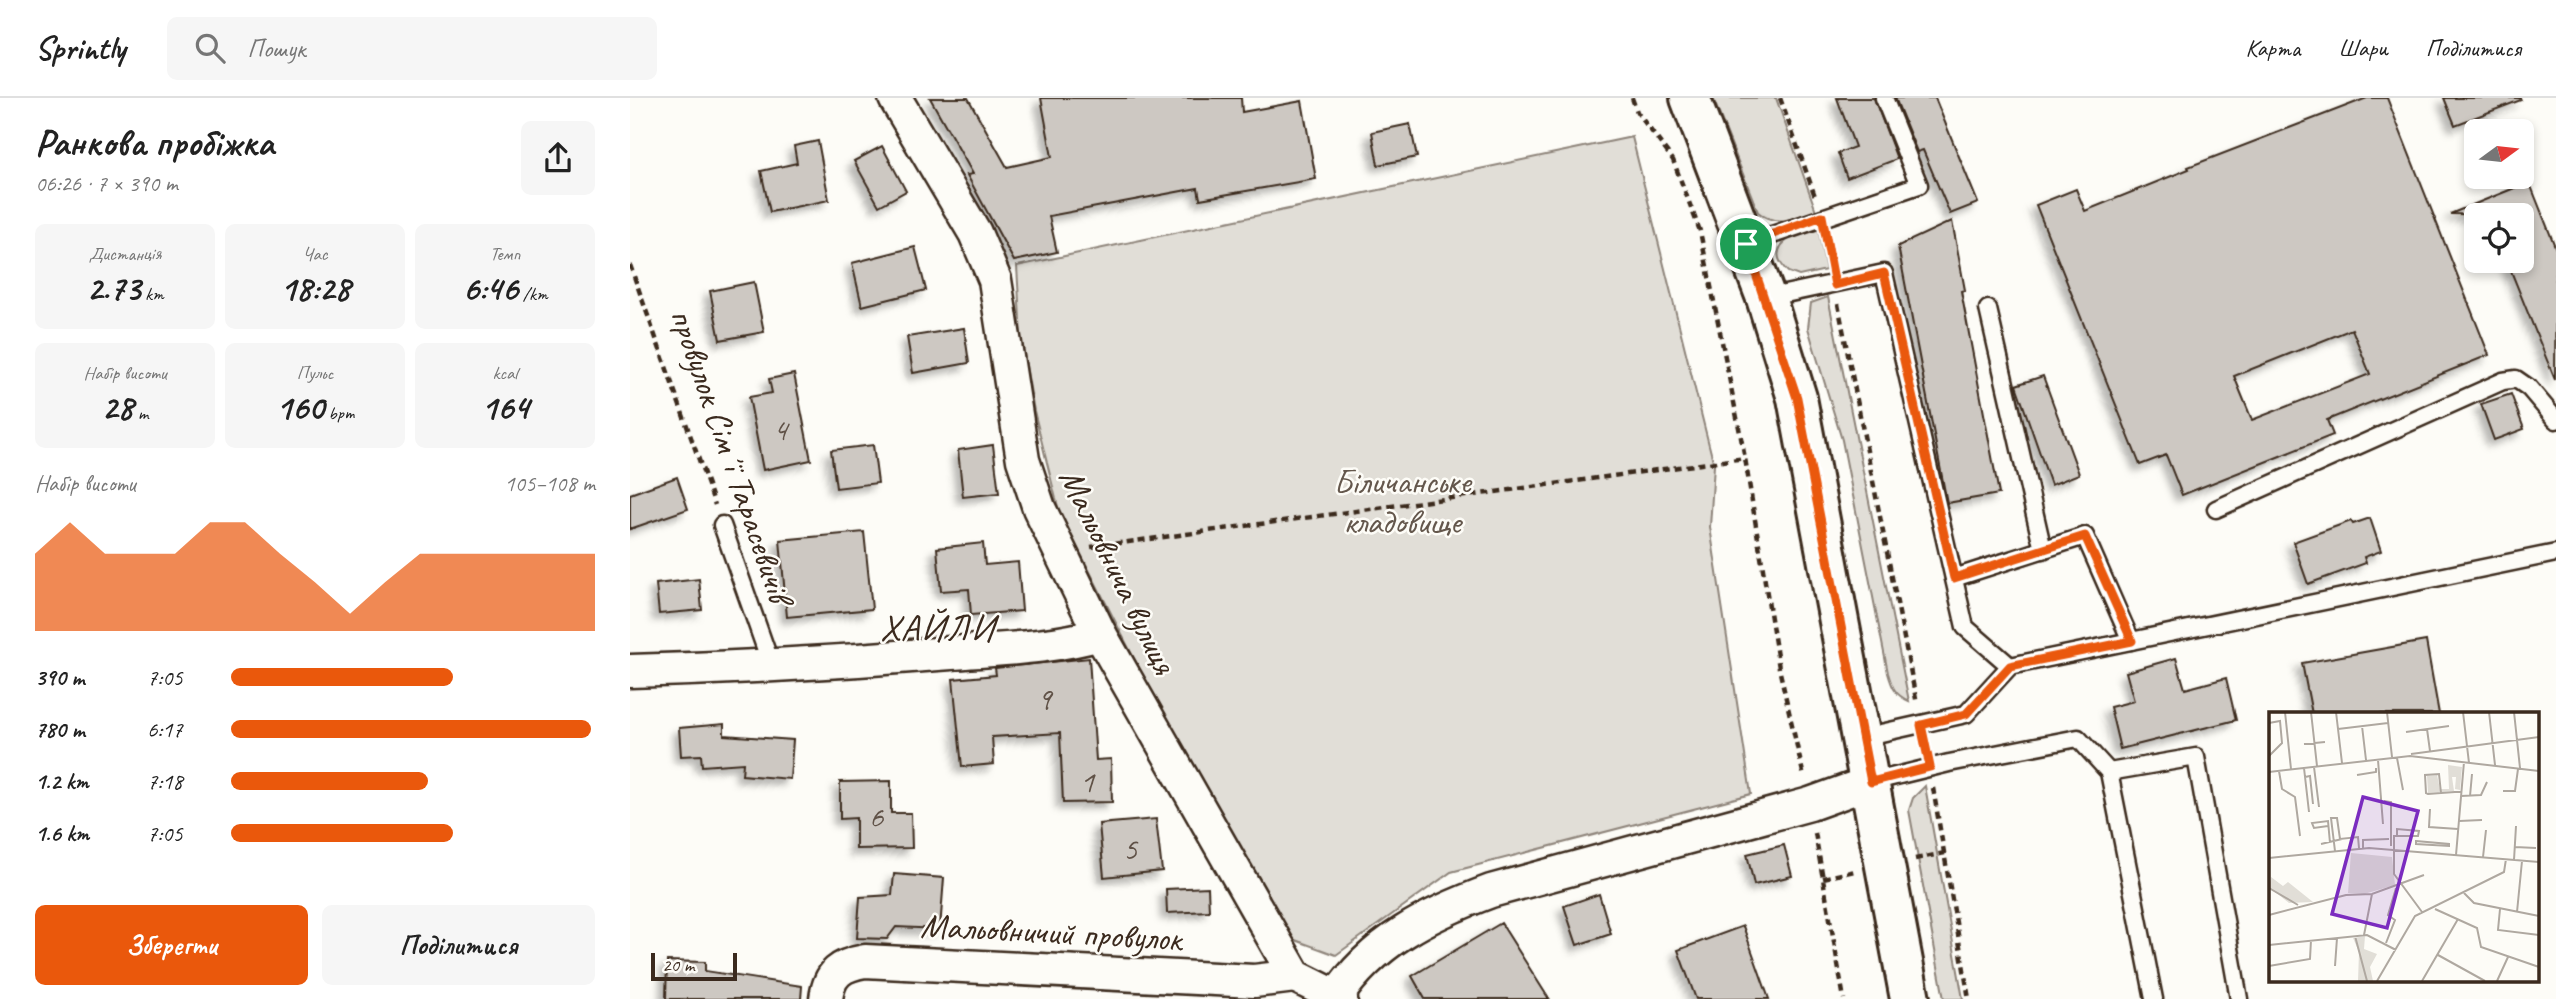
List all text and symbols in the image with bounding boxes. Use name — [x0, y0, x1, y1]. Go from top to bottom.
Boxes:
search box — [167, 17, 657, 80]
text: Sprintly — [35, 27, 125, 69]
icon: search — [191, 29, 229, 67]
text: Пошук — [247, 32, 305, 65]
text: Карта — [2245, 33, 2300, 63]
text: Шари — [2338, 33, 2388, 63]
text: Поділитися — [2426, 33, 2521, 63]
text: Ранкова пробіжка — [35, 119, 274, 166]
north arrow — [2464, 119, 2534, 189]
map controls — [2464, 119, 2534, 273]
button: share — [521, 121, 595, 195]
text: 06:26 · 7 × 390 m — [35, 169, 178, 198]
button: locate — [2464, 203, 2534, 273]
pin — [1716, 214, 1776, 274]
icon: arrive — [1727, 225, 1765, 263]
text: Дистанція — [89, 242, 161, 266]
text: Час — [302, 242, 328, 266]
text: Темп — [490, 242, 520, 266]
text: 2.73 — [86, 266, 140, 311]
text: 18:28 — [280, 266, 350, 311]
text: 6:46 — [462, 266, 518, 311]
text: km — [140, 282, 164, 306]
text: /km — [518, 282, 548, 306]
street label: провулок Сімʼї Тарасевичів — [660, 302, 805, 616]
text: Набір висоти — [84, 361, 166, 385]
text: Пульс — [297, 361, 333, 385]
text: kcal — [492, 361, 518, 385]
text: 28 — [102, 385, 133, 430]
text: 160 — [276, 385, 324, 430]
text: 164 — [481, 385, 529, 430]
text: m — [133, 401, 148, 425]
text: bpm — [324, 401, 354, 425]
house number: 4 — [773, 409, 791, 450]
park label: Біличанське кладовище — [1333, 459, 1473, 544]
street label: Мальовнича вулиця — [1049, 461, 1188, 682]
text: Набір висоти — [35, 469, 135, 498]
text: 105–108 m — [504, 469, 595, 498]
district label: ХАЙЛИ — [880, 604, 1000, 651]
text: 390 m — [35, 663, 84, 692]
text: 7:05 — [147, 663, 183, 692]
house number: 9 — [1037, 678, 1054, 719]
inset map — [2269, 712, 2539, 982]
text: 780 m — [35, 715, 85, 744]
text: 6:17 — [147, 715, 183, 744]
house number: 1 — [1080, 761, 1096, 802]
text: 1.2 km — [35, 767, 89, 796]
text: 7:18 — [147, 767, 183, 796]
house number: 6 — [869, 796, 885, 837]
text: 1.6 km — [35, 819, 89, 848]
text: 7:05 — [147, 819, 183, 848]
house number: 5 — [1123, 828, 1139, 869]
street label: Мальовничий провулок — [919, 903, 1186, 961]
button: Зберегти — [35, 905, 308, 985]
button: Поділитися — [322, 905, 595, 985]
scale bar — [651, 950, 737, 982]
text: 20 m — [662, 953, 694, 977]

